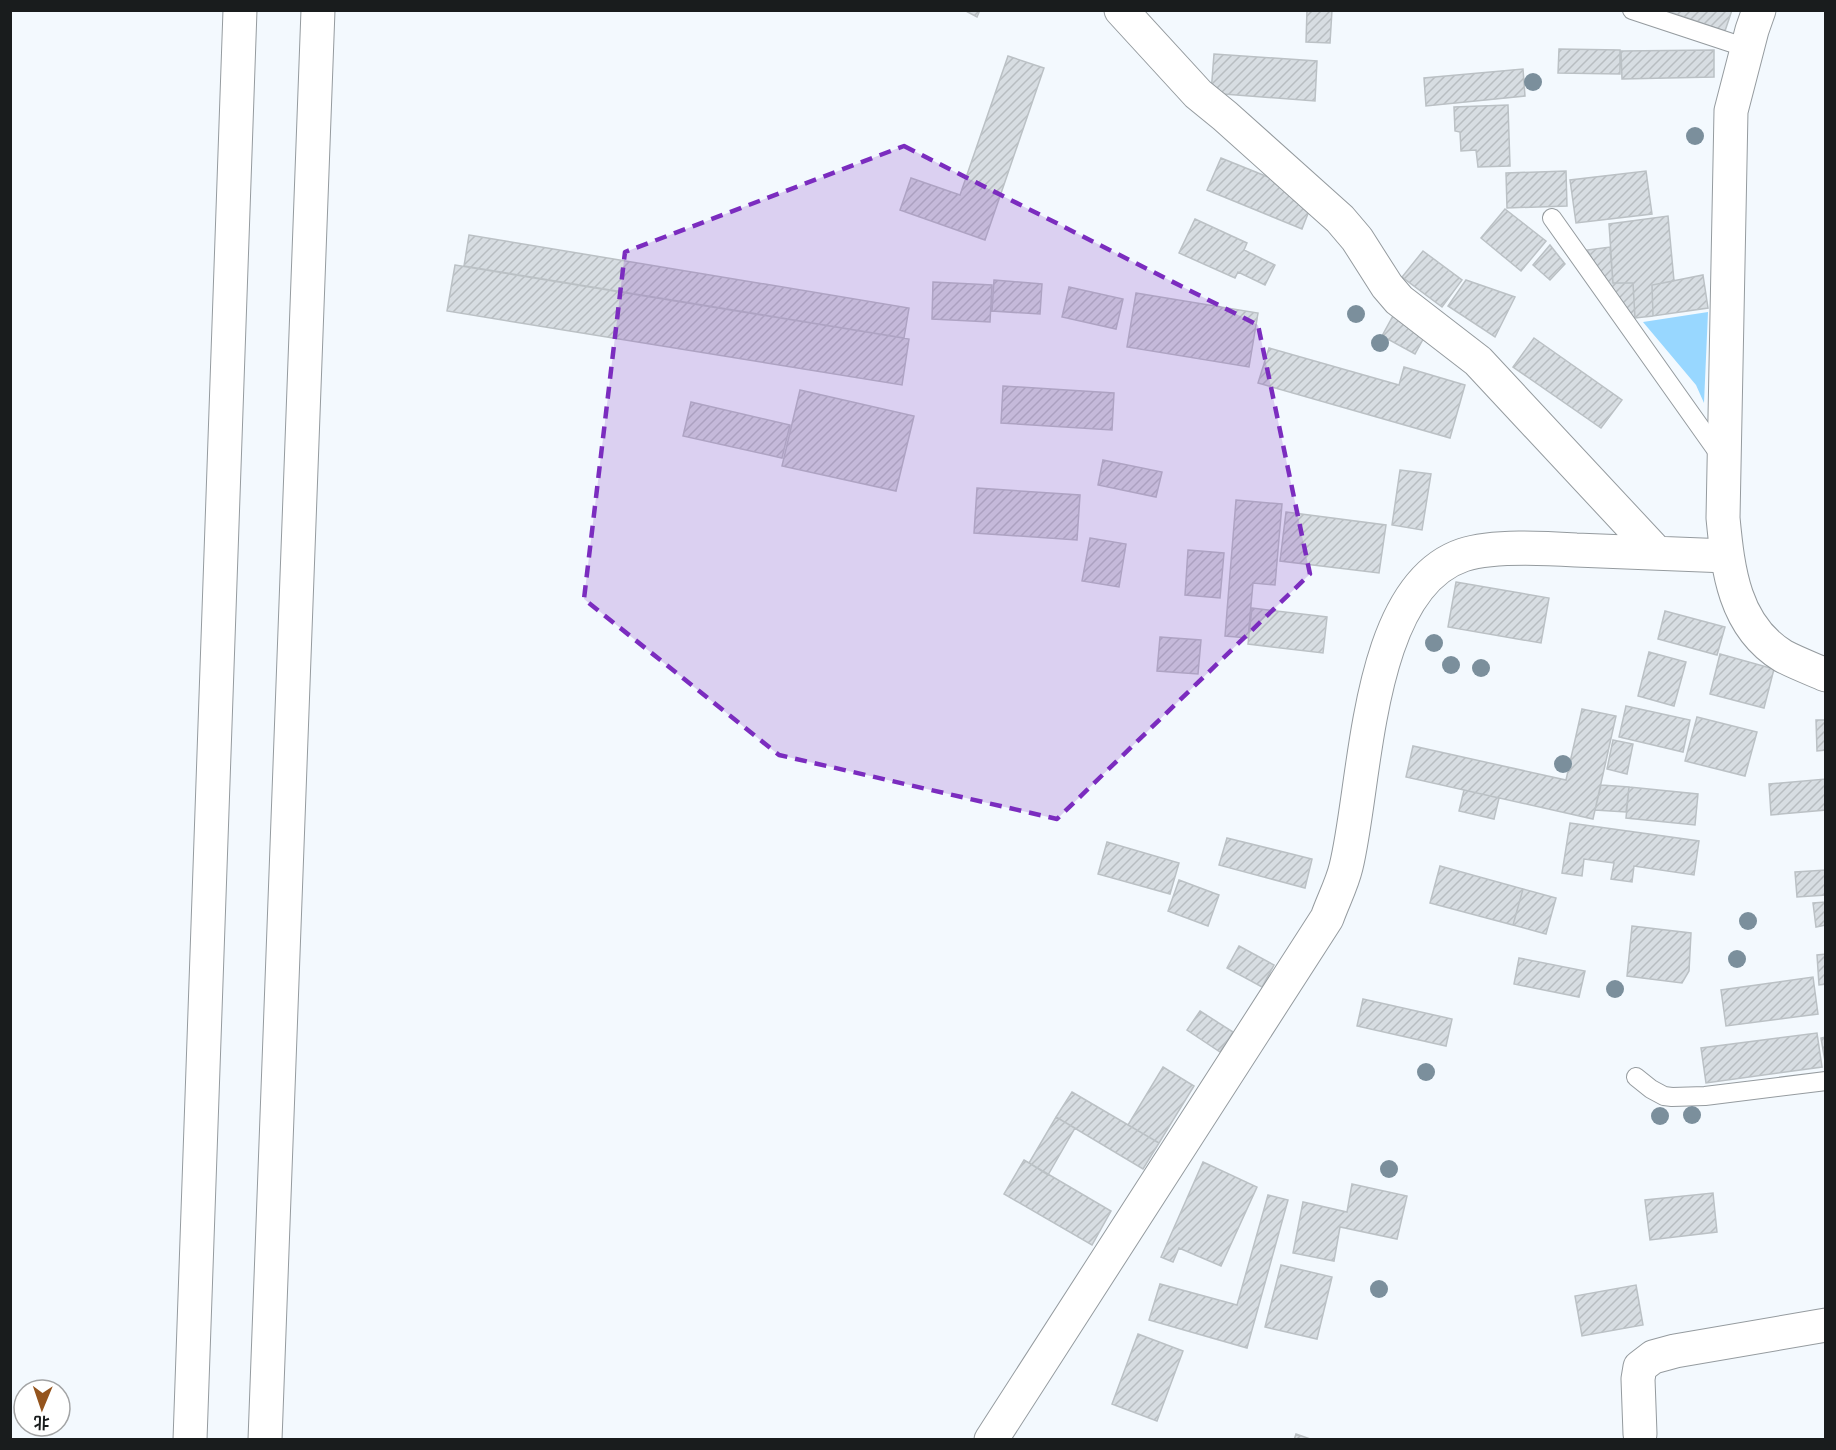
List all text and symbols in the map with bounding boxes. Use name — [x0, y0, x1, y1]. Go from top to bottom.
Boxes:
north arrow — [12, 1378, 72, 1438]
text: 北 — [33, 1414, 50, 1431]

